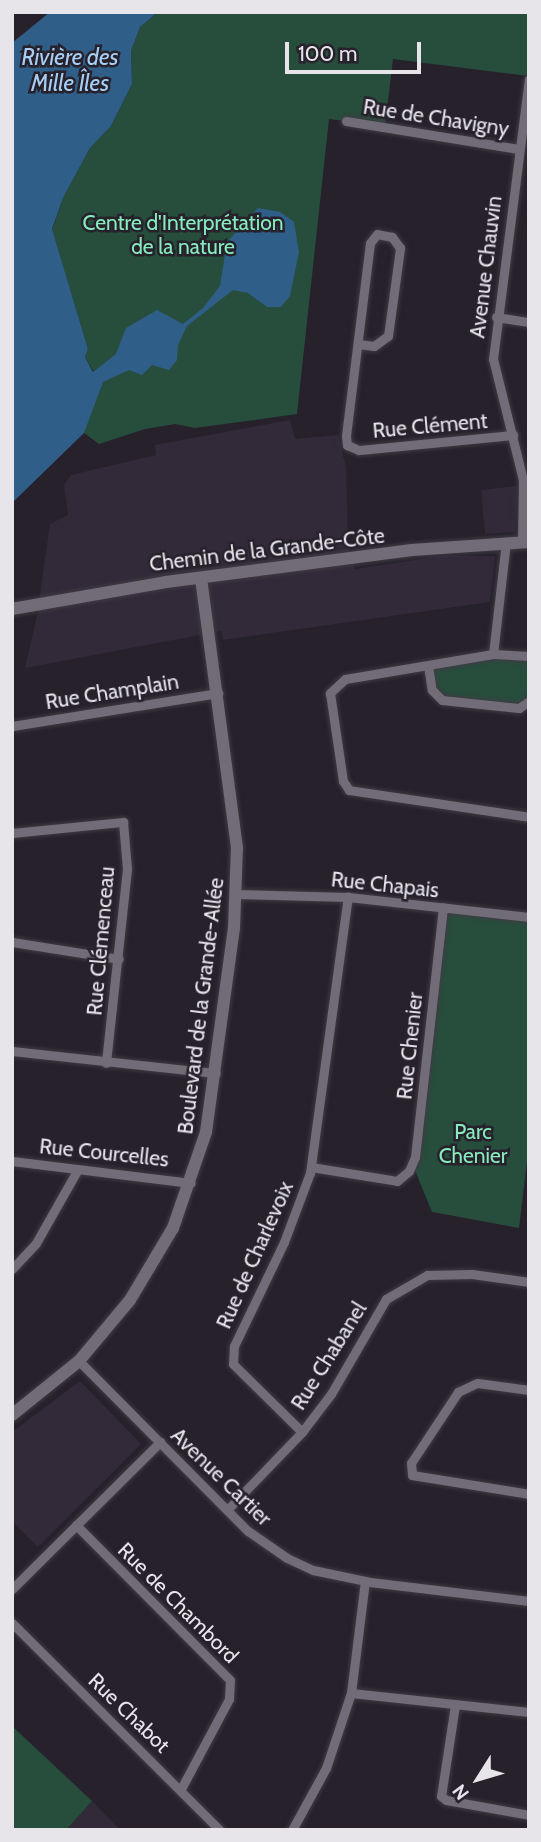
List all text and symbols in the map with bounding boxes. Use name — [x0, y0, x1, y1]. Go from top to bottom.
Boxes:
scale bar — [289, 28, 426, 72]
text: 100 m — [298, 41, 357, 66]
water label: Rivière des Mille Îles — [22, 43, 118, 97]
street label: Rue de Chavigny — [361, 94, 511, 142]
street label: Avenue Chauvin — [465, 194, 507, 340]
park label: Centre d'Interprétation de la nature — [83, 210, 283, 260]
street label: Rue Clément — [371, 408, 489, 444]
street label: Chemin de la Grande-Côte — [148, 523, 386, 577]
street label: Rue Champlain — [44, 669, 180, 715]
street label: Rue Clémenceau — [82, 865, 120, 1017]
street label: Rue Chapais — [330, 867, 440, 903]
street label: Boulevard de la Grande-Allée — [173, 876, 229, 1136]
street label: Rue Chenier — [392, 991, 428, 1101]
park label: Parc Chenier — [439, 1119, 507, 1169]
street label: Rue Courcelles — [38, 1134, 170, 1172]
street label: Rue de Charlevoix — [211, 1177, 299, 1333]
street label: Rue Chabanel — [286, 1297, 372, 1415]
street label: Avenue Cartier — [166, 1423, 276, 1531]
street label: Rue de Chambord — [113, 1538, 243, 1668]
street label: Rue Chabot — [83, 1668, 175, 1758]
north arrow — [443, 1744, 513, 1814]
text: N — [448, 1780, 474, 1804]

